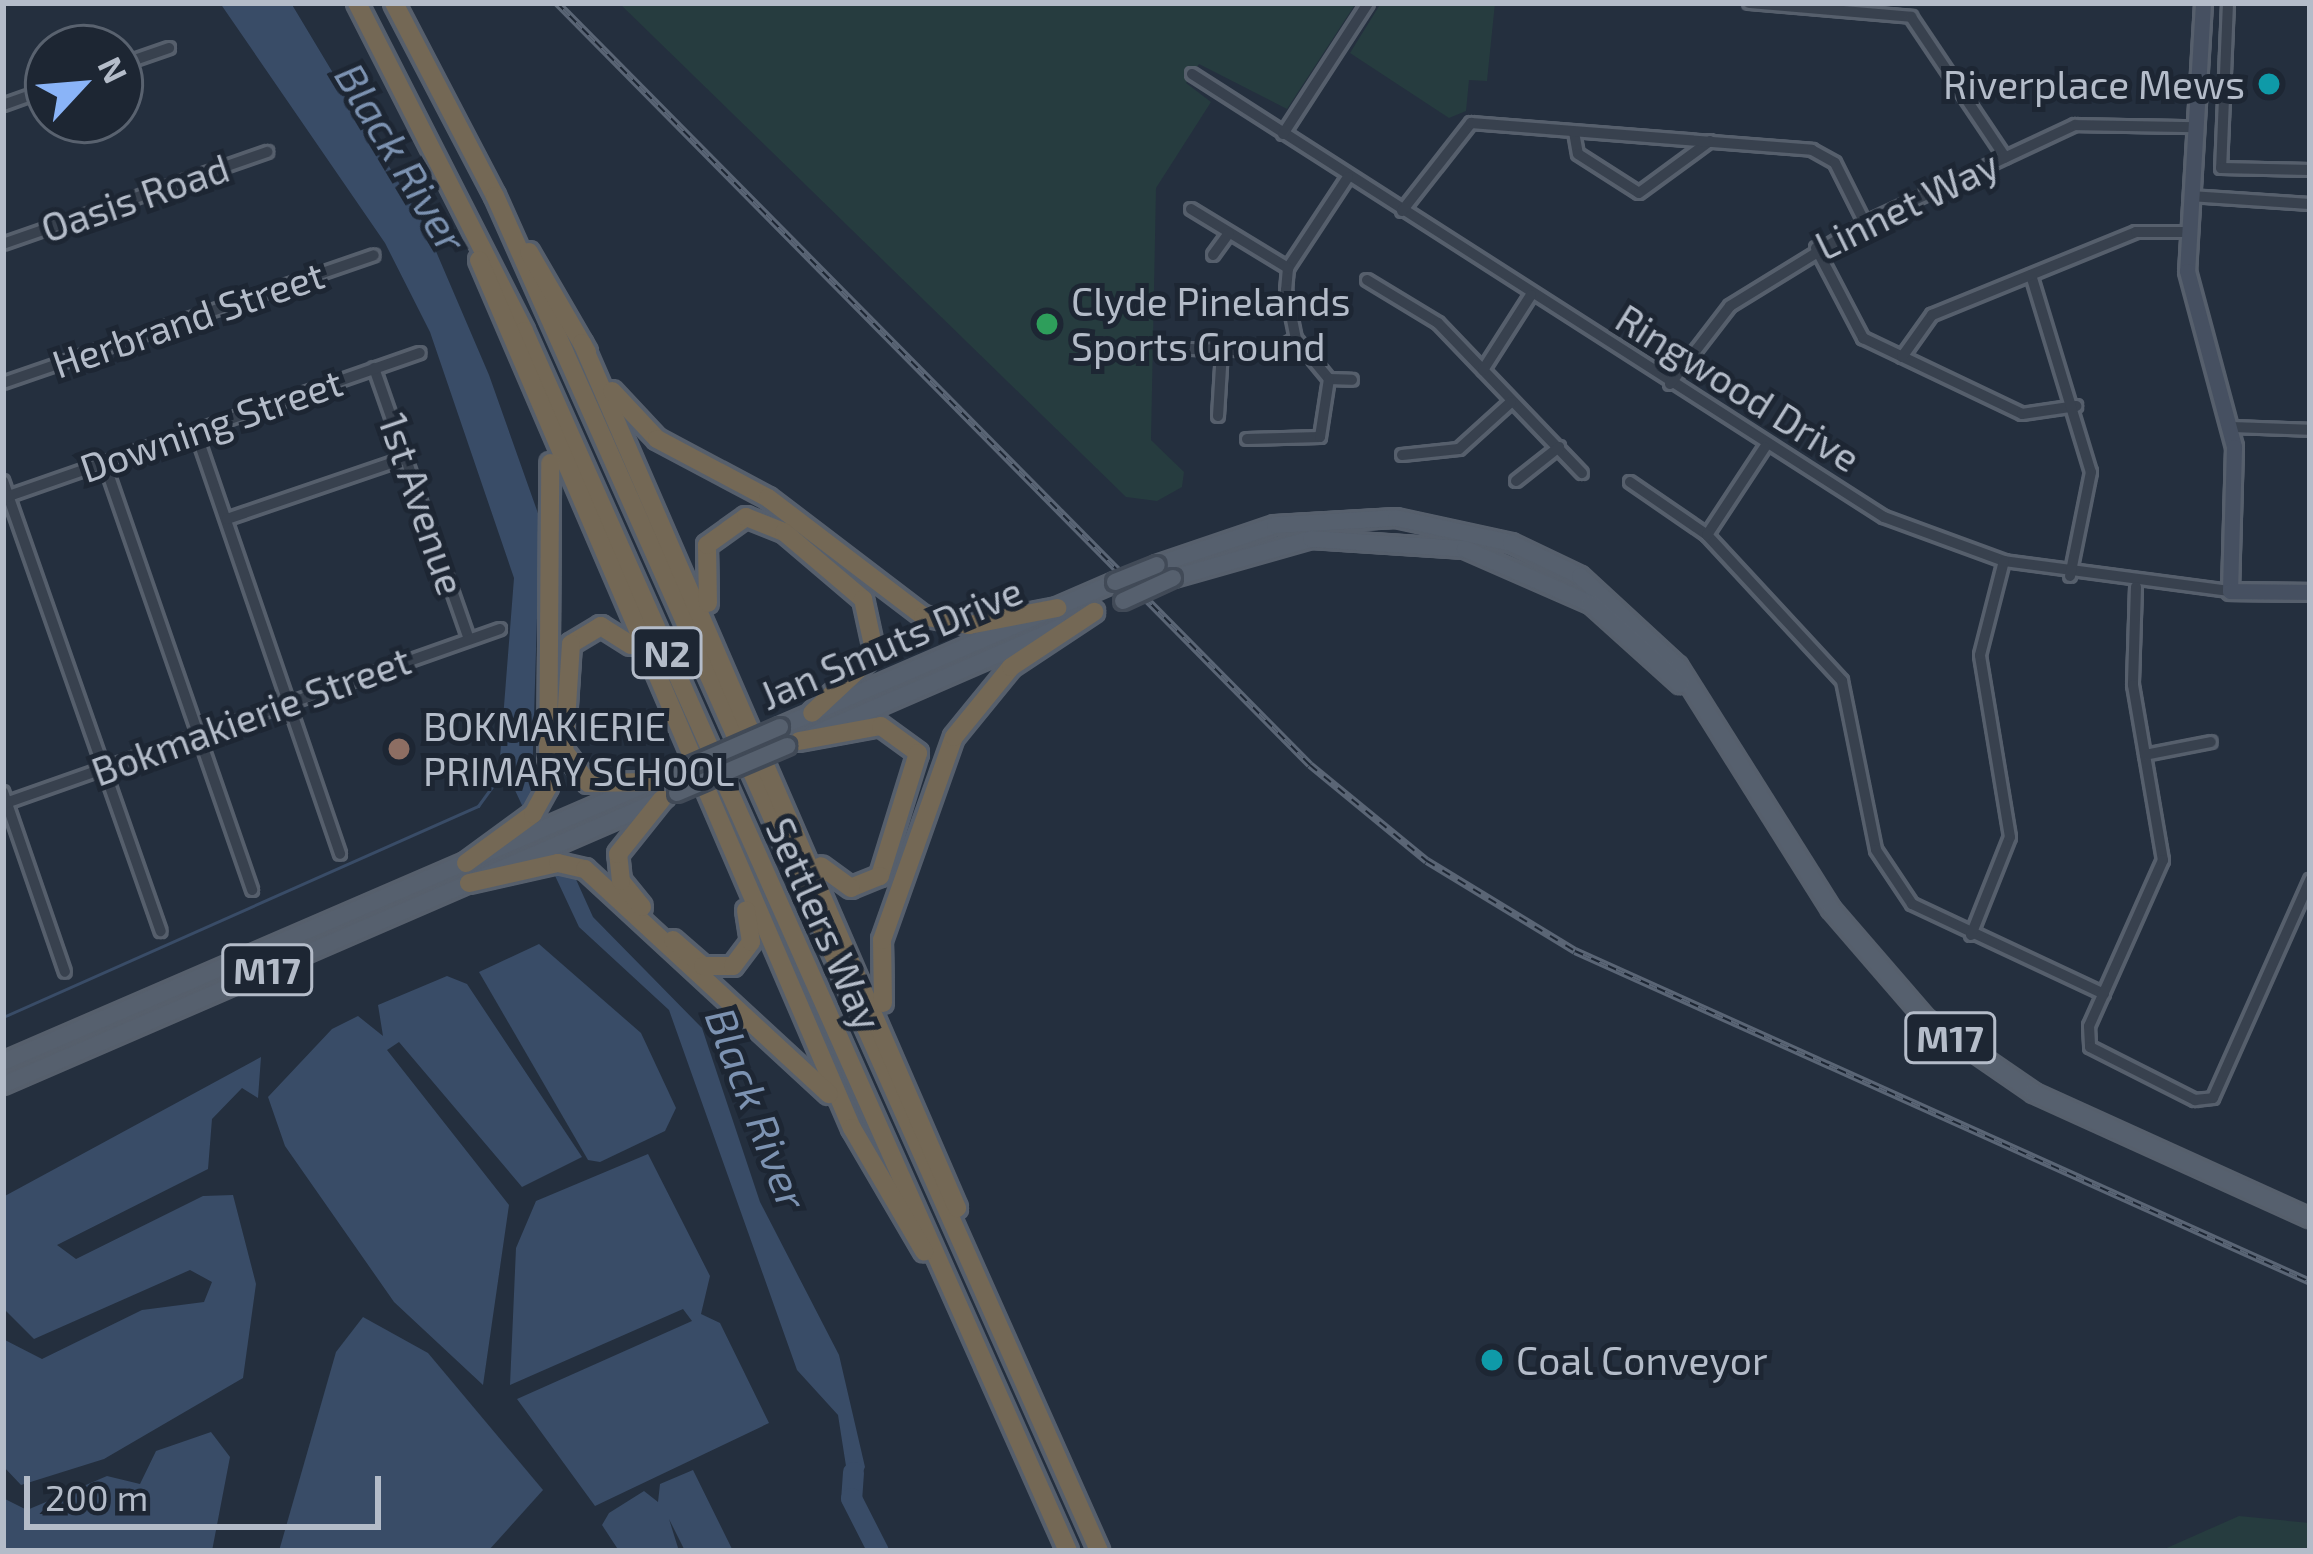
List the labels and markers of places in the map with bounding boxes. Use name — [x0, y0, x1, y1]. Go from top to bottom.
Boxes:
place label: Riverplace Mews — [1943, 61, 2245, 107]
marker: Riverplace Mews — [2256, 71, 2282, 97]
place label: Clyde Pinelands Sports Ground — [1071, 279, 1350, 370]
marker: Clyde Pinelands Sports Ground — [1034, 311, 1060, 337]
place label: BOKMAKIERIE PRIMARY SCHOOL — [423, 704, 736, 795]
marker: BOKMAKIERIE PRIMARY SCHOOL — [386, 736, 412, 762]
place label: Coal Conveyor — [1516, 1337, 1769, 1383]
marker: Coal Conveyor — [1479, 1347, 1505, 1373]

